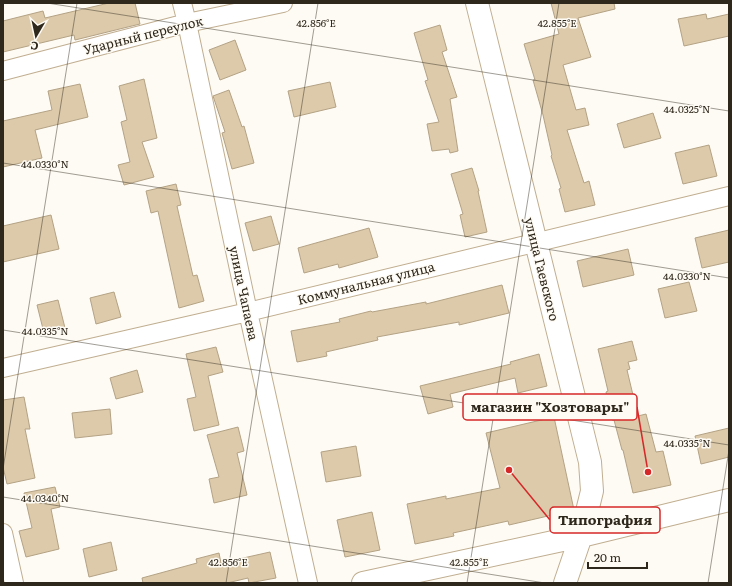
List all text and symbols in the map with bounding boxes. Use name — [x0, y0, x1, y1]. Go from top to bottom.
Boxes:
street label: Ударный переулок — [81, 10, 205, 59]
text: 42.856°E — [296, 15, 336, 30]
text: 42.855°E — [537, 15, 577, 30]
north arrow — [16, 16, 56, 56]
text: С — [29, 38, 39, 55]
text: 44.0325°N — [664, 101, 710, 116]
text: 44.0330°N — [21, 156, 69, 171]
street label: улица Гаевского — [520, 215, 565, 323]
street label: улица Чапаева — [225, 244, 264, 342]
street label: Коммунальная улица — [295, 256, 437, 309]
text: 44.0330°N — [663, 268, 711, 283]
text: 44.0335°N — [21, 323, 69, 338]
callout: магазин "Хозтовары" — [463, 394, 637, 420]
text: магазин "Хозтовары" — [471, 396, 629, 416]
text: 44.0335°N — [663, 435, 711, 450]
text: 44.0340°N — [21, 490, 69, 505]
callout: Типография — [550, 507, 660, 533]
text: Типография — [558, 509, 652, 529]
scale bar — [588, 544, 647, 570]
text: 20 m — [594, 548, 621, 566]
text: 42.856°E — [208, 554, 248, 569]
text: 42.855°E — [449, 554, 489, 569]

